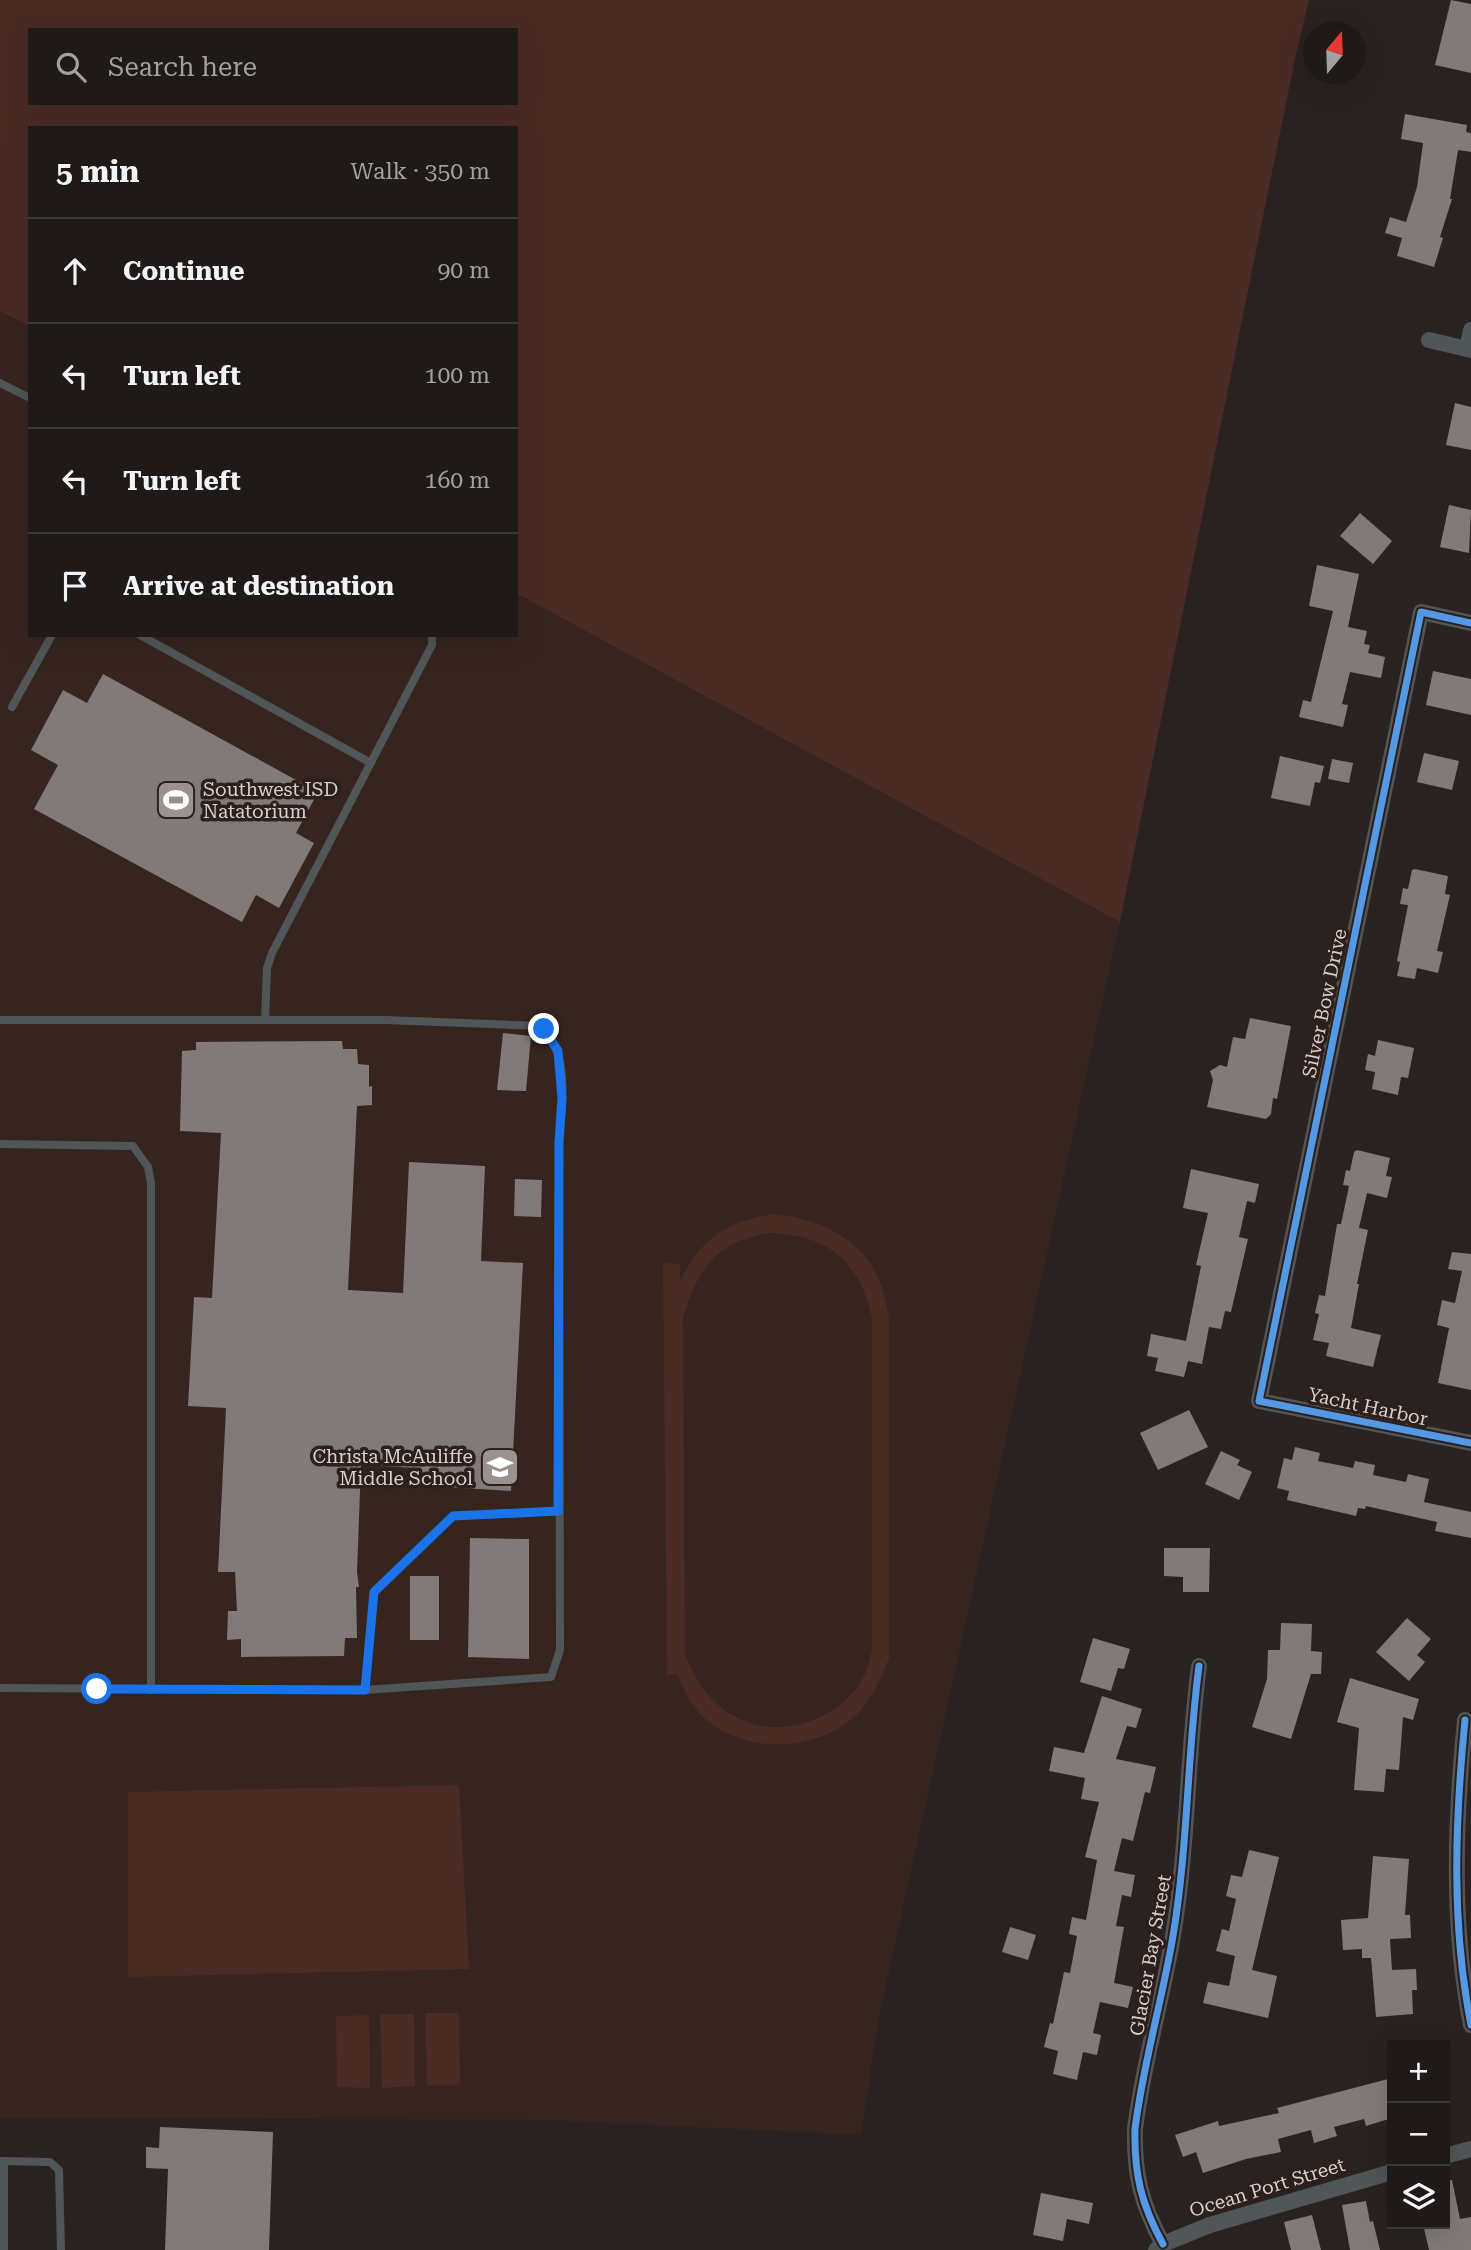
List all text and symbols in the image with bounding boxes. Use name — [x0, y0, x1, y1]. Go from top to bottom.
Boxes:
north arrow — [1303, 21, 1366, 84]
search box — [28, 28, 518, 105]
icon: search — [52, 48, 90, 86]
text: Search here — [108, 52, 257, 82]
text: 5 min — [56, 154, 139, 189]
text: Walk · 350 m — [351, 158, 490, 185]
icon: ahead — [56, 252, 94, 290]
text: Continue — [123, 256, 245, 286]
text: 90 m — [437, 257, 490, 284]
icon: left — [56, 357, 94, 395]
text: Turn left — [123, 361, 241, 391]
text: 100 m — [425, 362, 490, 389]
icon: left — [56, 462, 94, 500]
text: Turn left — [123, 466, 241, 496]
text: 160 m — [425, 467, 490, 494]
icon: arrive — [56, 567, 94, 605]
text: Arrive at destination — [123, 571, 394, 601]
place label: Southwest ISD Natatorium — [203, 778, 338, 823]
sports icon: Southwest ISD Natatorium — [155, 779, 197, 821]
street label: Silver Bow Drive — [1297, 927, 1352, 1080]
route end — [528, 1013, 559, 1044]
street label: Yacht Harbor — [1306, 1383, 1430, 1430]
place label: Christa McAuliffe Middle School — [312, 1445, 473, 1490]
school or university icon: Christa McAuliffe Middle School — [479, 1446, 521, 1488]
route start — [81, 1673, 112, 1704]
street label: Glacier Bay Street — [1125, 1873, 1176, 2038]
map controls — [1387, 2040, 1450, 2229]
button: + — [1387, 2040, 1450, 2103]
button: − — [1387, 2103, 1450, 2166]
street label: Ocean Port Street — [1187, 2153, 1348, 2222]
button: layers — [1387, 2166, 1450, 2229]

